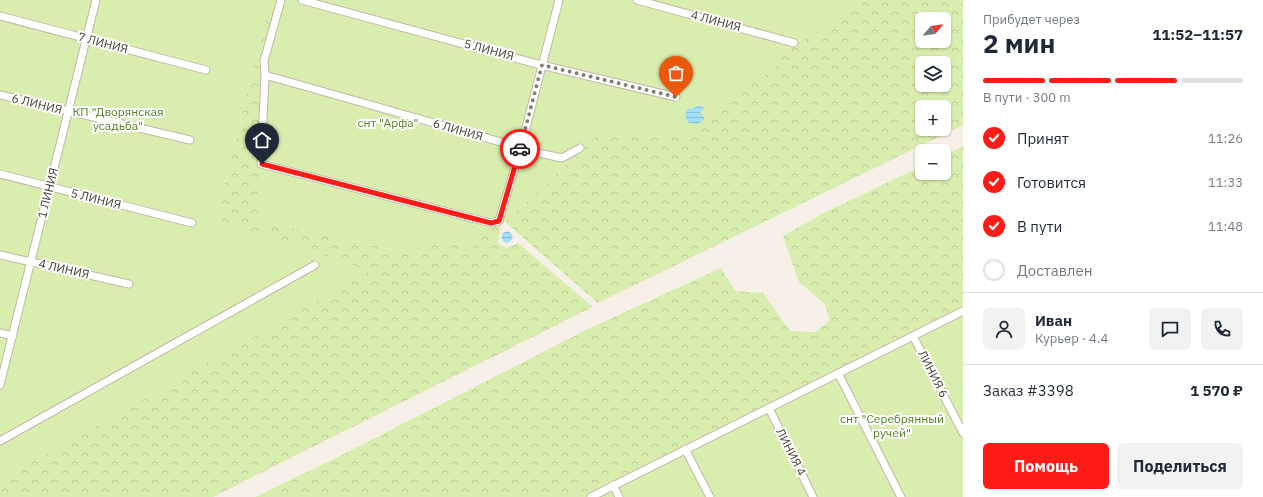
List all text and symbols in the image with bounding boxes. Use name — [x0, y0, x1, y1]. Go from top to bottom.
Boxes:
street label: 4 ЛИНИЯ — [689, 7, 743, 34]
text: Прибудет через — [983, 11, 1080, 28]
north arrow — [915, 12, 951, 48]
map controls — [915, 12, 951, 180]
text: 11:52–11:57 — [1152, 25, 1243, 44]
text: 2 мин — [983, 26, 1055, 60]
street label: 7 ЛИНИЯ — [76, 29, 130, 56]
street label: 5 ЛИНИЯ — [462, 36, 516, 63]
pin — [659, 56, 693, 97]
button: layers — [915, 56, 951, 92]
icon: bag — [665, 62, 687, 84]
text: В пути · 300 m — [983, 89, 1071, 106]
street label: 6 ЛИНИЯ — [10, 90, 64, 117]
button: + — [915, 100, 951, 136]
park label: КП "Дворянская усадьба" — [72, 104, 164, 133]
park label: снт "Арфа" — [358, 115, 418, 130]
street label: 6 ЛИНИЯ — [431, 115, 485, 144]
pin — [245, 123, 279, 164]
icon: check — [983, 127, 1005, 149]
icon: home — [251, 129, 273, 151]
courier — [500, 129, 540, 169]
text: Принят — [1017, 129, 1069, 148]
text: 11:26 — [1208, 130, 1243, 147]
icon: car — [509, 138, 531, 160]
button: − — [915, 144, 951, 180]
street label: 1 ЛИНИЯ — [34, 166, 61, 220]
icon: check — [983, 171, 1005, 193]
text: Готовится — [1017, 173, 1086, 192]
text: 11:33 — [1208, 174, 1243, 191]
street label: 5 ЛИНИЯ — [69, 185, 123, 212]
icon: check — [983, 215, 1005, 237]
text: В пути — [1017, 217, 1062, 236]
text: 11:48 — [1208, 218, 1243, 235]
street label: 4 ЛИНИЯ — [37, 255, 91, 282]
text: Доставлен — [1017, 261, 1093, 280]
button: person — [983, 308, 1025, 350]
button: chat — [1149, 308, 1191, 350]
button: phone — [1201, 308, 1243, 350]
text: Иван — [1035, 311, 1072, 330]
text: Курьер · 4.4 — [1035, 330, 1108, 347]
street label: ЛИНИЯ 6 — [915, 347, 952, 400]
text: Заказ #3398 — [983, 381, 1074, 400]
text: 1 570 ₽ — [1190, 381, 1243, 400]
park label: снт "Серебрянный ручей" — [840, 411, 944, 440]
street label: ЛИНИЯ 4 — [773, 425, 810, 478]
button: Помощь — [983, 443, 1109, 489]
button: Поделиться — [1117, 443, 1243, 489]

